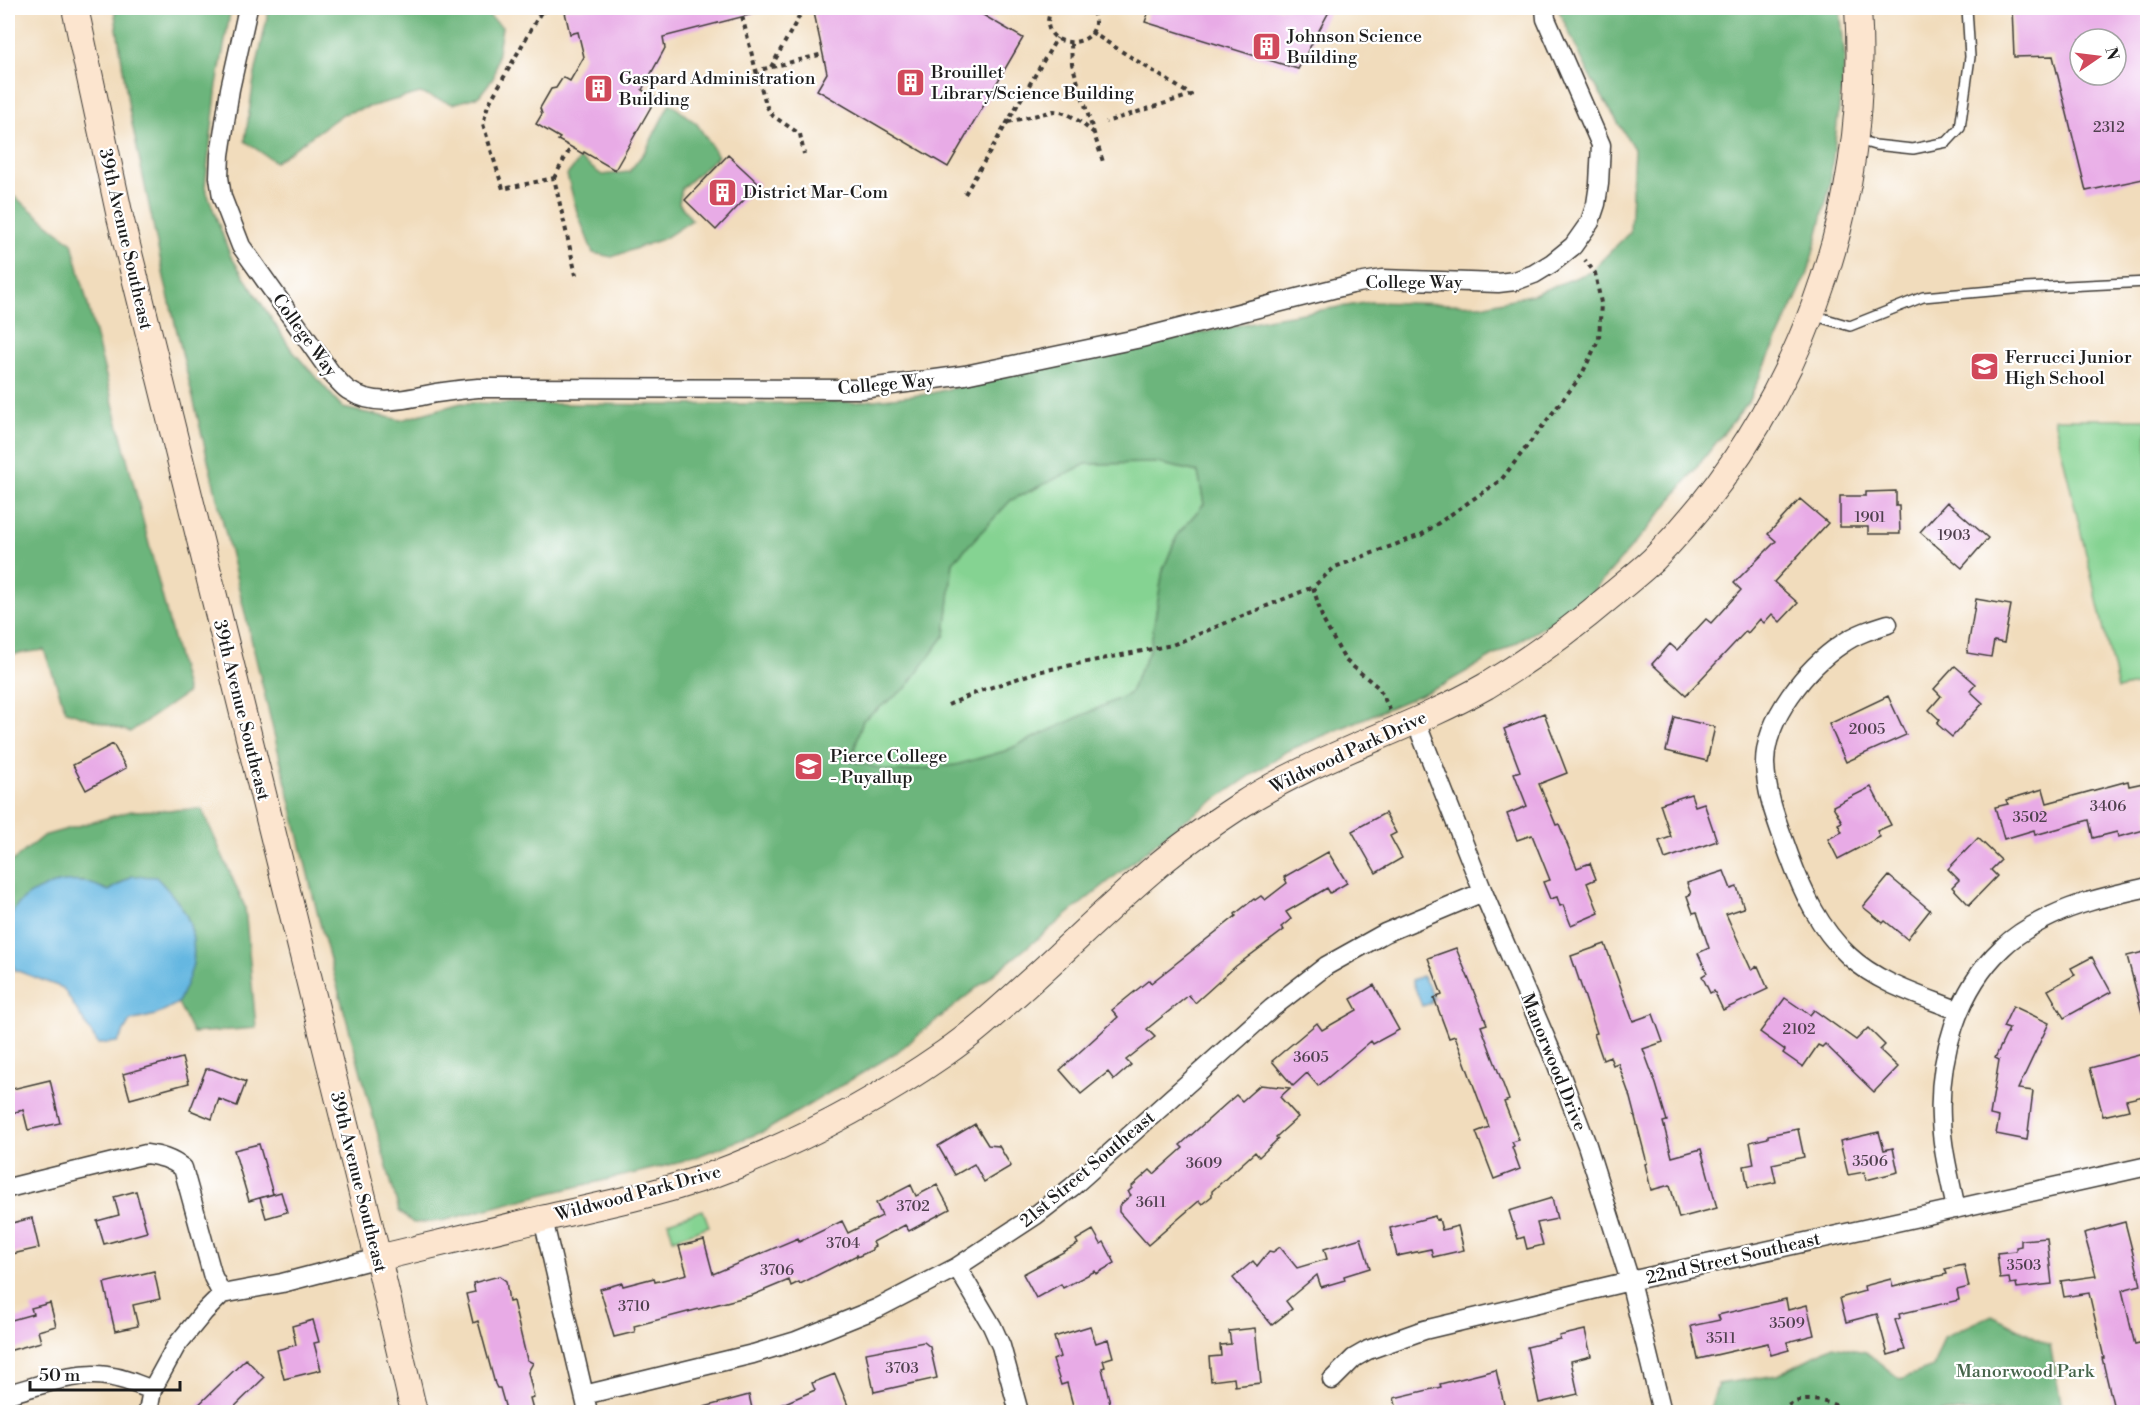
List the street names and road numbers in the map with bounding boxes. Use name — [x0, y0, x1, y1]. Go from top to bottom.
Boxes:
street label: 39th Avenue Southeast — [93, 146, 158, 333]
street label: College Way — [1365, 271, 1463, 294]
street label: College Way — [267, 289, 343, 381]
street label: College Way — [837, 369, 936, 400]
street label: 39th Avenue Southeast — [208, 617, 275, 804]
street label: Wildwood Park Drive — [1265, 706, 1430, 799]
street label: Manorwood Drive — [1515, 990, 1592, 1134]
street label: 39th Avenue Southeast — [325, 1089, 392, 1276]
street label: 21st Street Southeast — [1015, 1106, 1160, 1233]
street label: Wildwood Park Drive — [552, 1160, 724, 1227]
street label: 22nd Street Southeast — [1644, 1227, 1823, 1290]

